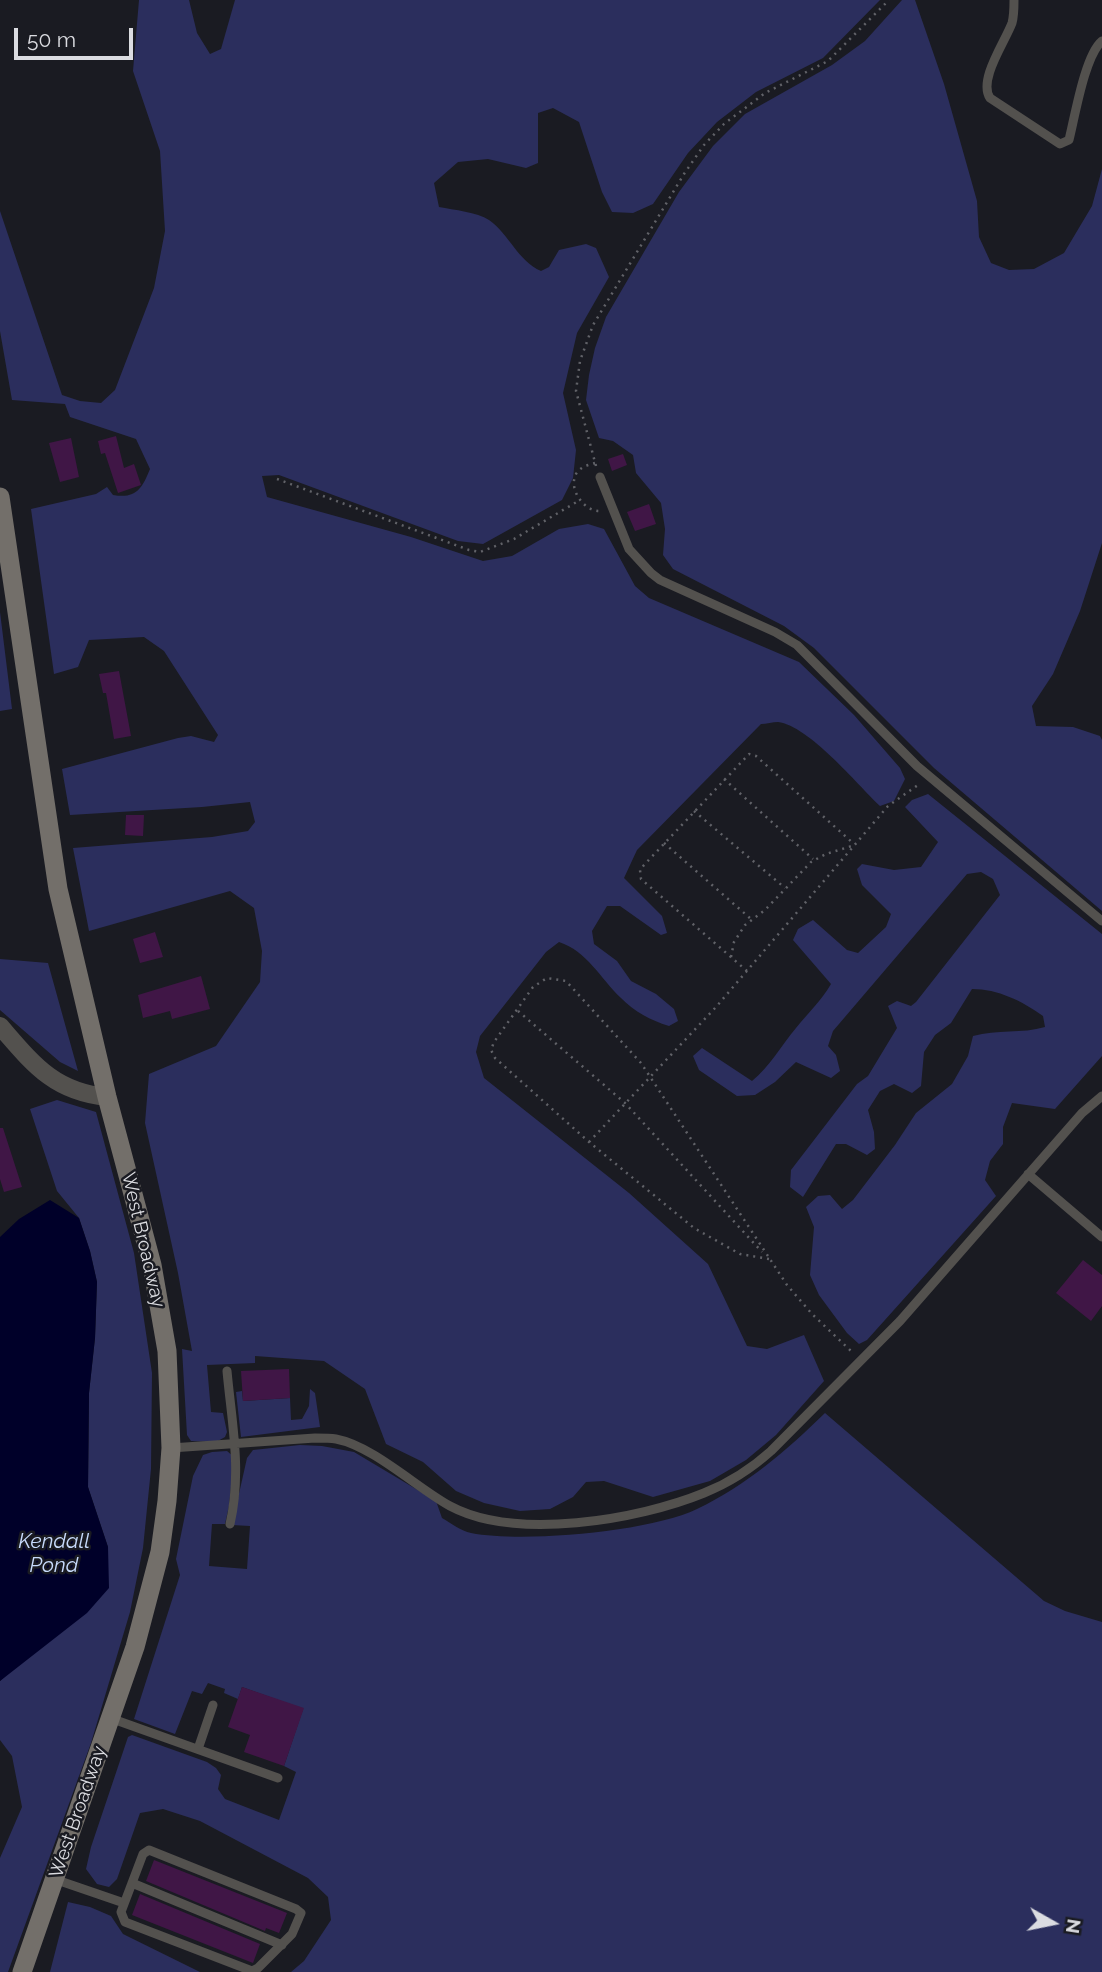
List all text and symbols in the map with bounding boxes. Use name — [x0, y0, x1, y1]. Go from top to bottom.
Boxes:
scale bar — [18, 14, 136, 58]
text: 50 m — [27, 27, 76, 52]
street label: West Broadway — [116, 1170, 170, 1310]
water label: Kendall Pond — [18, 1529, 90, 1579]
street label: West Broadway — [45, 1743, 111, 1881]
north arrow — [1018, 1888, 1088, 1958]
text: N — [1062, 1917, 1086, 1935]

